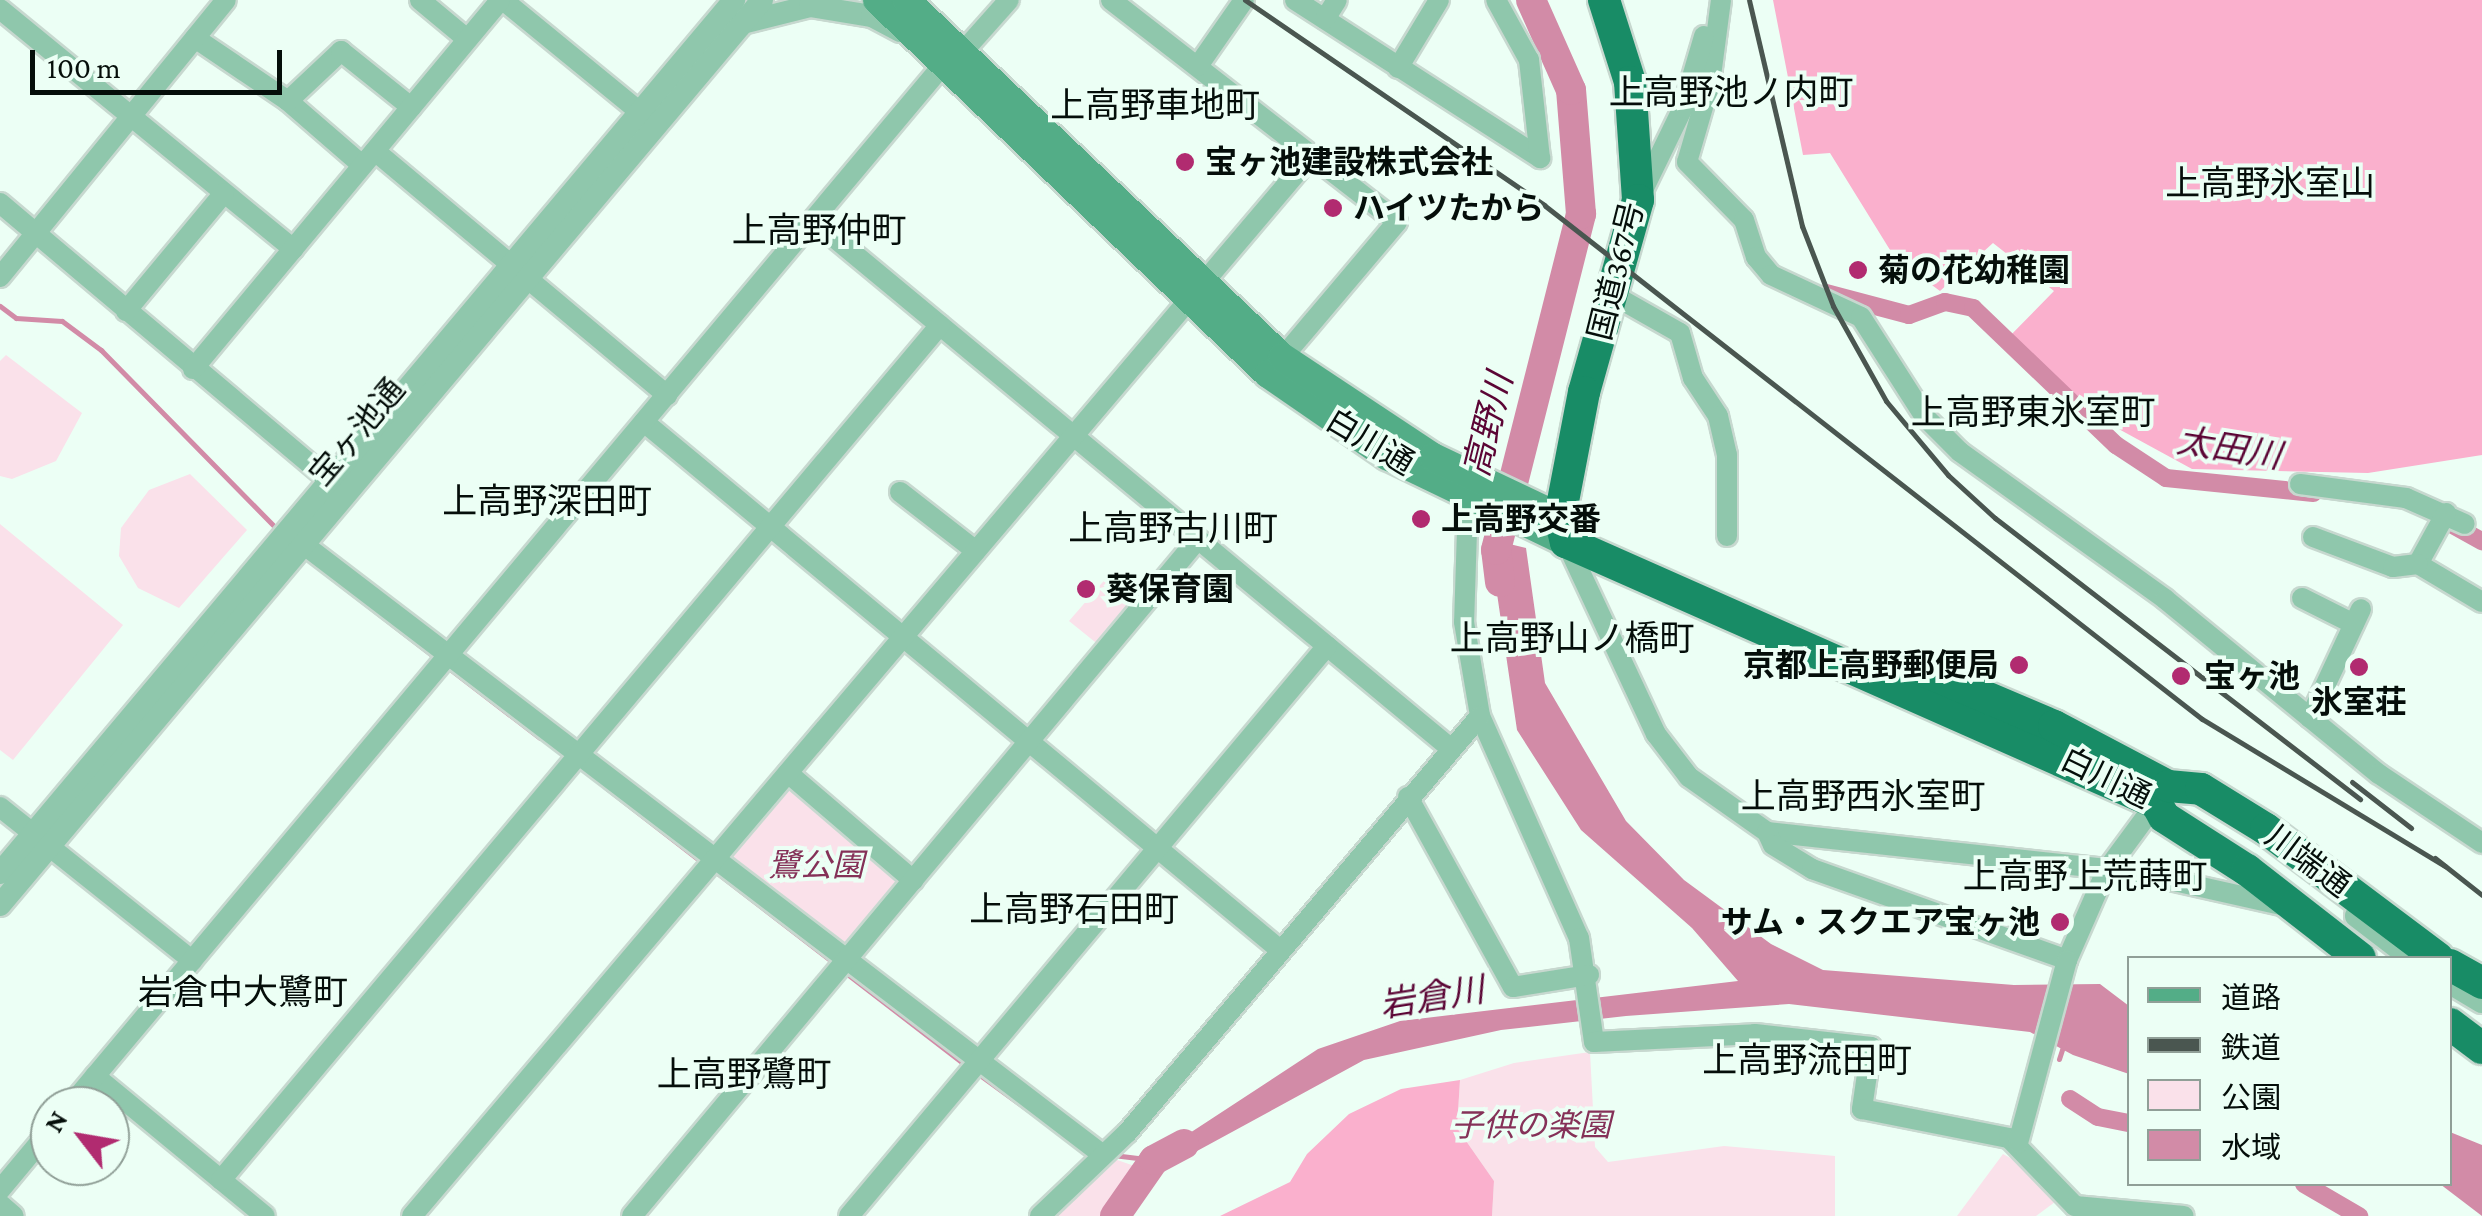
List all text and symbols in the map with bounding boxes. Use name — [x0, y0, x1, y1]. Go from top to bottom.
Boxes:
scale bar — [35, 30, 288, 92]
text: 100 m — [47, 51, 121, 84]
district label: 上高野池ノ内町 — [1609, 72, 1853, 114]
district label: 上高野車地町 — [1050, 85, 1260, 127]
place label: 宝ヶ池建設株式会社 — [1205, 143, 1493, 181]
marker: 宝ヶ池建設株式会社 — [1174, 151, 1196, 173]
district label: 上高野氷室山 — [2165, 163, 2375, 205]
place label: ハイツたから — [1353, 189, 1545, 227]
marker: ハイツたから — [1322, 197, 1344, 219]
street label: 国道367号 — [1580, 198, 1652, 344]
district label: 上高野仲町 — [732, 210, 906, 252]
place label: 菊の花幼稚園 — [1878, 251, 2070, 289]
marker: 菊の花幼稚園 — [1847, 259, 1869, 281]
water label: 高野川 — [1456, 369, 1522, 481]
street label: 宝ヶ池通 — [301, 371, 413, 493]
district label: 上高野東氷室町 — [1911, 392, 2155, 434]
street label: 白川通 — [1319, 401, 1421, 483]
water label: 太田川 — [2174, 420, 2284, 478]
district label: 上高野深田町 — [442, 481, 652, 523]
place label: 上高野交番 — [1441, 500, 1601, 538]
district label: 上高野古川町 — [1068, 508, 1278, 550]
marker: 上高野交番 — [1410, 508, 1432, 530]
place label: 葵保育園 — [1106, 570, 1234, 608]
marker: 葵保育園 — [1075, 578, 1097, 600]
district label: 上高野山ノ橋町 — [1450, 618, 1694, 660]
place label: 京都上高野郵便局 — [1743, 646, 1999, 684]
marker: 京都上高野郵便局 — [2008, 654, 2030, 676]
marker: 氷室荘 — [2348, 656, 2370, 678]
place label: 宝ヶ池 — [2204, 657, 2300, 695]
marker: 宝ヶ池 — [2168, 663, 2194, 689]
place label: 氷室荘 — [2311, 683, 2407, 721]
street label: 白川通 — [2054, 740, 2158, 816]
district label: 上高野西氷室町 — [1741, 776, 1985, 818]
street label: 川端通 — [2258, 817, 2358, 905]
park label: 鷺公園 — [768, 846, 864, 884]
district label: 上高野上荒蒔町 — [1963, 856, 2207, 898]
district label: 上高野石田町 — [969, 889, 1179, 931]
place label: サム・スクエア宝ヶ池 — [1720, 903, 2040, 941]
marker: サム・スクエア宝ヶ池 — [2049, 911, 2071, 933]
legend — [2127, 956, 2452, 1186]
water label: 岩倉川 — [1377, 969, 1487, 1027]
district label: 岩倉中大鷺町 — [138, 972, 348, 1014]
text: 道路 — [2221, 981, 2281, 1014]
text: 鉄道 — [2221, 1031, 2281, 1064]
district label: 上高野流田町 — [1702, 1040, 1912, 1082]
district label: 上高野鷺町 — [657, 1054, 831, 1096]
text: 公園 — [2221, 1081, 2281, 1114]
north arrow — [30, 1086, 130, 1186]
text: N — [37, 1105, 74, 1137]
park label: 子供の楽園 — [1451, 1106, 1611, 1144]
text: 水域 — [2221, 1131, 2281, 1164]

